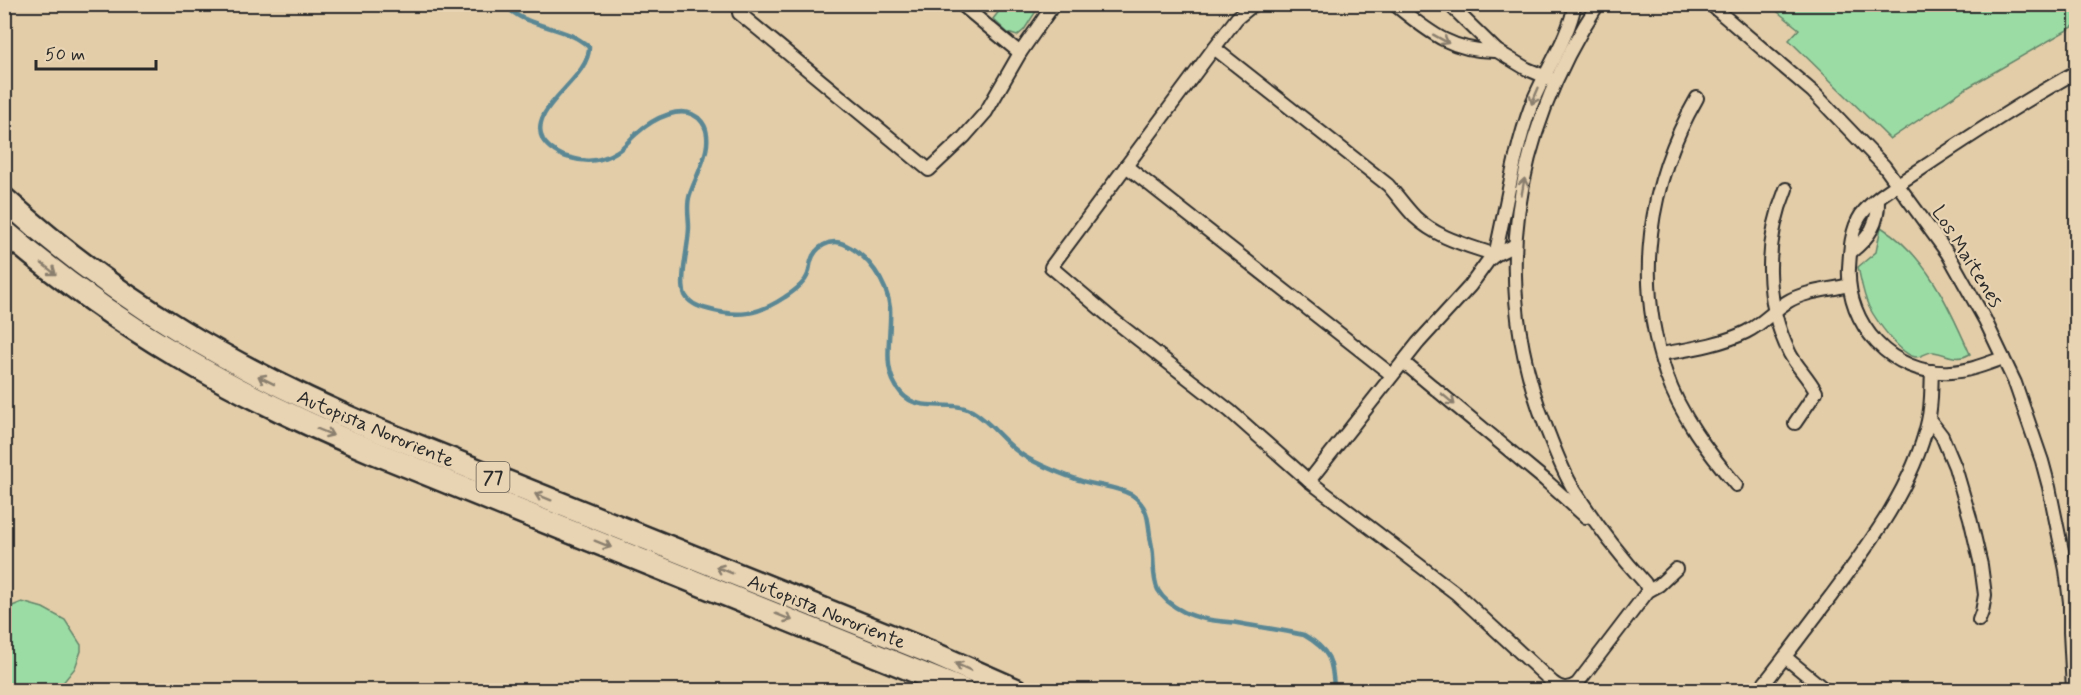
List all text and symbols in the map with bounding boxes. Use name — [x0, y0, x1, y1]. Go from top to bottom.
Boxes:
scale bar — [36, 33, 156, 71]
one-way arrow — [1432, 33, 1449, 45]
text: 50 m — [45, 43, 85, 67]
one-way arrow — [1529, 87, 1540, 105]
one-way arrow — [1517, 178, 1528, 197]
street label: Los Maitenes — [1925, 201, 2009, 313]
one-way arrow — [41, 262, 57, 275]
one-way arrow — [258, 374, 276, 385]
street label: Autopista Nororiente — [293, 384, 458, 475]
one-way arrow — [1440, 393, 1456, 406]
one-way arrow — [315, 426, 333, 438]
road number: 77 — [476, 462, 510, 492]
one-way arrow — [534, 491, 552, 502]
one-way arrow — [593, 540, 611, 551]
one-way arrow — [715, 563, 733, 574]
street label: Autopista Nororiente — [743, 568, 910, 656]
one-way arrow — [774, 612, 792, 623]
one-way arrow — [954, 660, 972, 672]

